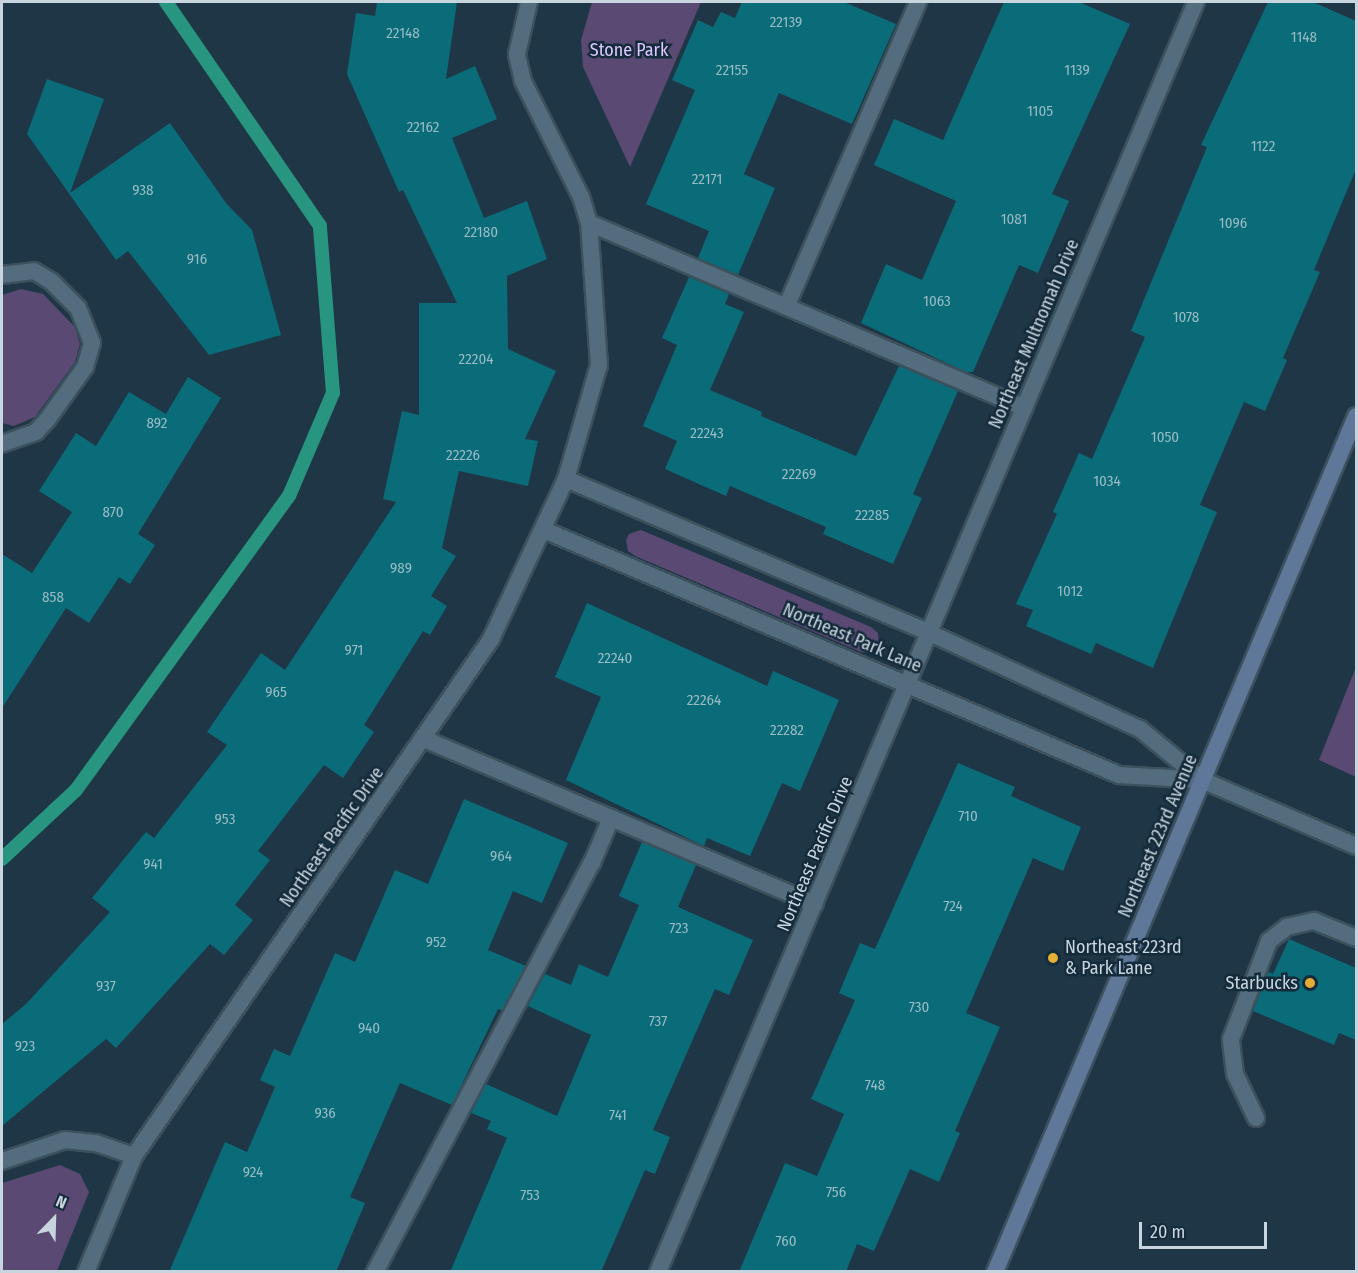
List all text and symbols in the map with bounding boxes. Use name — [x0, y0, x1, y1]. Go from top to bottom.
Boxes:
house number: 22139 — [770, 14, 802, 32]
house number: 22148 — [386, 25, 420, 43]
house number: 1148 — [1291, 29, 1317, 47]
park label: Stone Park — [590, 39, 668, 61]
house number: 22155 — [716, 62, 748, 80]
house number: 1139 — [1064, 62, 1090, 80]
house number: 1105 — [1027, 103, 1053, 121]
house number: 22162 — [407, 119, 439, 137]
house number: 1122 — [1251, 138, 1275, 156]
house number: 22171 — [692, 171, 722, 189]
house number: 938 — [132, 182, 154, 200]
house number: 1081 — [1001, 211, 1027, 229]
house number: 1096 — [1219, 215, 1247, 233]
house number: 22180 — [464, 224, 498, 242]
street label: Northeast Multnomah Drive — [984, 236, 1084, 432]
house number: 916 — [187, 251, 207, 269]
house number: 1063 — [923, 293, 951, 311]
house number: 1078 — [1173, 309, 1199, 327]
house number: 22204 — [459, 351, 493, 369]
house number: 892 — [147, 415, 167, 433]
house number: 22243 — [690, 425, 724, 443]
house number: 1050 — [1151, 429, 1179, 447]
house number: 22226 — [446, 447, 480, 465]
house number: 22269 — [782, 466, 816, 484]
house number: 1034 — [1093, 473, 1121, 491]
house number: 870 — [102, 504, 124, 522]
house number: 22285 — [855, 507, 889, 525]
house number: 989 — [390, 560, 412, 578]
house number: 1012 — [1057, 583, 1083, 601]
house number: 858 — [42, 589, 64, 607]
street label: Northeast Park Lane — [779, 599, 925, 677]
house number: 971 — [345, 642, 363, 660]
house number: 22240 — [598, 650, 632, 668]
house number: 965 — [265, 684, 287, 702]
house number: 22264 — [687, 692, 721, 710]
house number: 22282 — [770, 722, 804, 740]
street label: Northeast 223rd Avenue — [1114, 751, 1202, 921]
street label: Northeast Pacific Drive — [275, 763, 389, 911]
street label: Northeast Pacific Drive — [773, 773, 857, 935]
house number: 710 — [958, 808, 978, 826]
house number: 953 — [215, 811, 235, 829]
house number: 964 — [490, 848, 512, 866]
house number: 941 — [143, 856, 163, 874]
house number: 724 — [943, 898, 963, 916]
house number: 723 — [669, 920, 689, 938]
house number: 952 — [426, 934, 446, 952]
place label: Northeast 223rd & Park Lane — [1065, 937, 1182, 980]
marker: Northeast 223rd & Park Lane — [1046, 951, 1060, 965]
place label: Starbucks — [1226, 972, 1298, 994]
marker: Starbucks — [1303, 976, 1317, 990]
house number: 937 — [96, 978, 116, 996]
house number: 730 — [909, 999, 929, 1017]
house number: 737 — [649, 1013, 667, 1031]
house number: 940 — [358, 1020, 380, 1038]
house number: 923 — [15, 1038, 35, 1056]
house number: 748 — [865, 1077, 885, 1095]
house number: 936 — [314, 1105, 336, 1123]
house number: 741 — [609, 1107, 627, 1125]
house number: 924 — [243, 1164, 263, 1182]
house number: 756 — [826, 1184, 846, 1202]
house number: 753 — [520, 1187, 540, 1205]
north arrow — [24, 1189, 84, 1249]
text: N — [53, 1191, 69, 1213]
scale bar — [1142, 1210, 1270, 1248]
text: 20 m — [1150, 1221, 1185, 1243]
house number: 760 — [776, 1233, 796, 1251]

